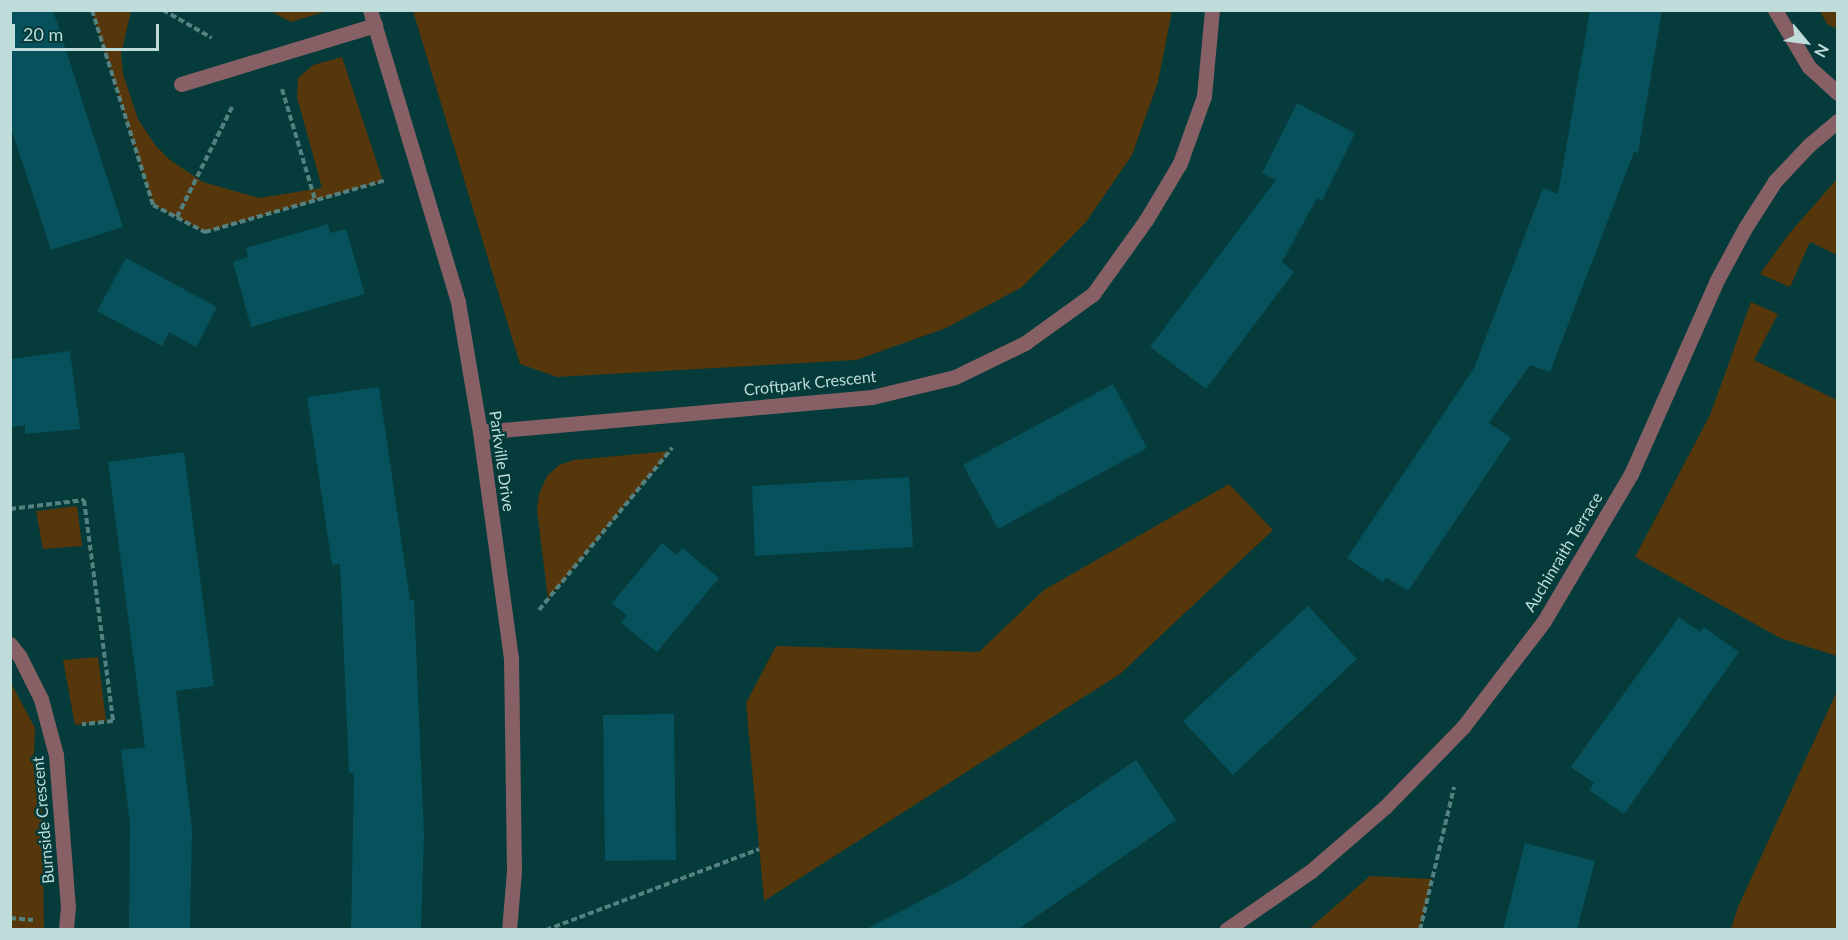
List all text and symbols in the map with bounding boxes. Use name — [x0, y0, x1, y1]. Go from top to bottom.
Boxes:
scale bar — [15, 12, 162, 50]
north arrow — [1776, 12, 1836, 72]
text: 20 m — [23, 23, 63, 45]
text: N — [1811, 41, 1833, 61]
street label: Croftpark Crescent — [743, 367, 877, 399]
street label: Parkville Drive — [485, 409, 519, 513]
street label: Auchinraith Terrace — [1520, 489, 1606, 615]
street label: Burnside Crescent — [28, 755, 58, 885]

